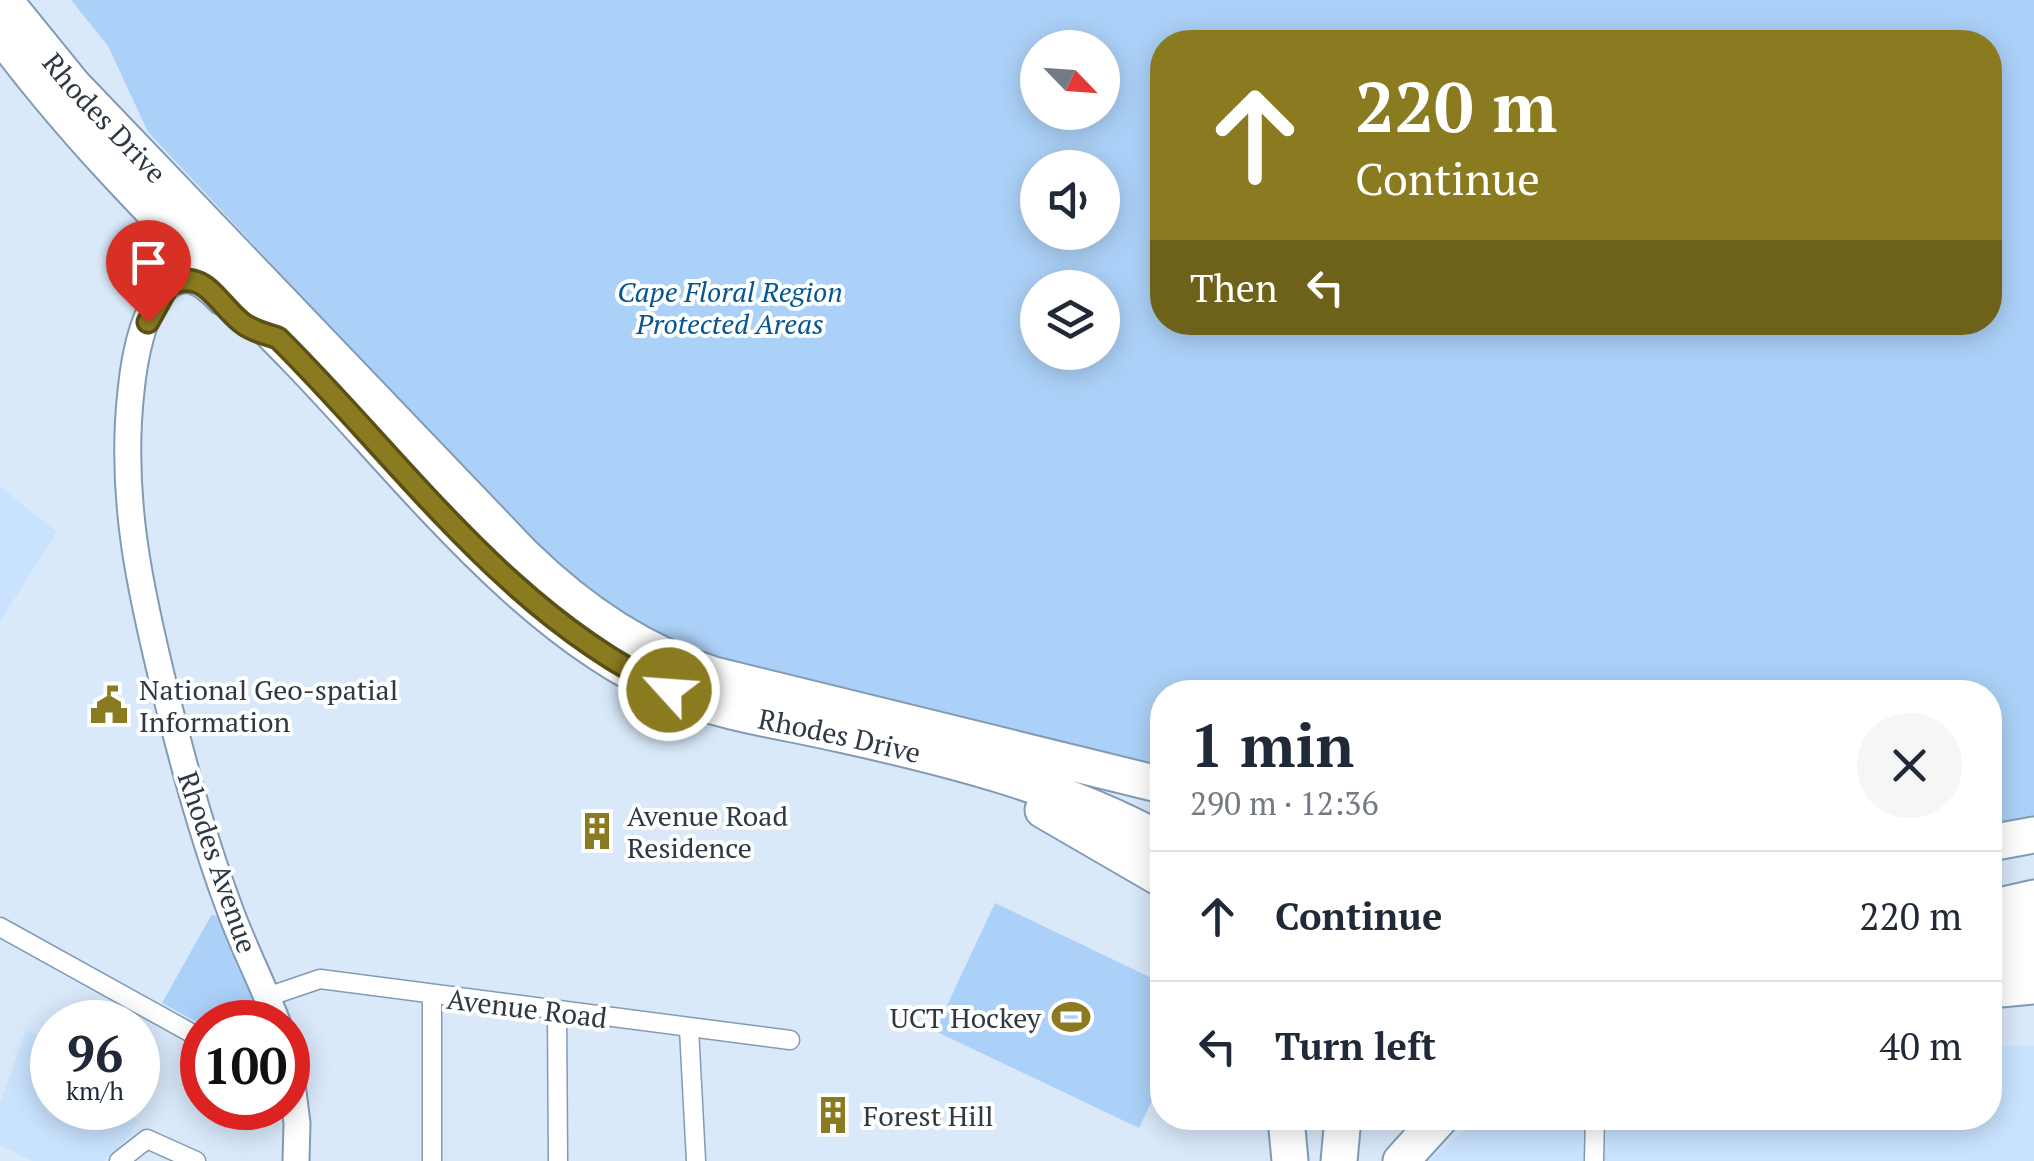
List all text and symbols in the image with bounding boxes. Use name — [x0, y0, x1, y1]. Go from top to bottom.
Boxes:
north arrow — [1020, 30, 1120, 130]
map controls — [1020, 30, 1120, 370]
street label: Rhodes Drive — [35, 45, 175, 190]
text: 220 m — [1355, 59, 1557, 152]
icon: ahead — [1190, 70, 1320, 200]
text: Continue — [1355, 148, 1540, 208]
button: sound — [1020, 150, 1120, 250]
pin — [106, 220, 191, 323]
icon: arrive — [121, 235, 176, 290]
icon: left — [1298, 260, 1353, 315]
text: Then — [1190, 263, 1278, 313]
button: layers — [1020, 270, 1120, 370]
park label: Cape Floral Region Protected Areas — [617, 273, 843, 342]
position arrow — [617, 638, 721, 742]
place label: National Geo-spatial Information — [139, 671, 398, 740]
public building icon: National Geo-spatial Information — [88, 684, 130, 726]
street label: Rhodes Drive — [755, 699, 925, 771]
text: 1 min — [1190, 705, 1354, 784]
button: close — [1857, 713, 1962, 818]
street label: Rhodes Avenue — [170, 766, 266, 958]
text: 290 m · 12:36 — [1190, 782, 1378, 824]
place label: Avenue Road Residence — [627, 797, 788, 866]
building icon: Avenue Road Residence — [576, 810, 618, 852]
icon: ahead — [1190, 889, 1245, 944]
text: Continue — [1275, 891, 1442, 941]
text: 220 m — [1859, 891, 1962, 941]
street label: Avenue Road — [445, 980, 609, 1036]
sports icon: UCT Hockey — [1050, 996, 1092, 1038]
place label: UCT Hockey — [890, 999, 1042, 1036]
speed limit sign: 100 — [180, 1000, 310, 1130]
icon: left — [1190, 1019, 1245, 1074]
text: 96 — [67, 1020, 123, 1086]
text: Turn left — [1275, 1021, 1436, 1071]
text: 40 m — [1879, 1021, 1962, 1071]
text: km/h — [66, 1074, 124, 1107]
building icon: Forest Hill — [812, 1094, 854, 1136]
place label: Forest Hill — [863, 1097, 994, 1134]

